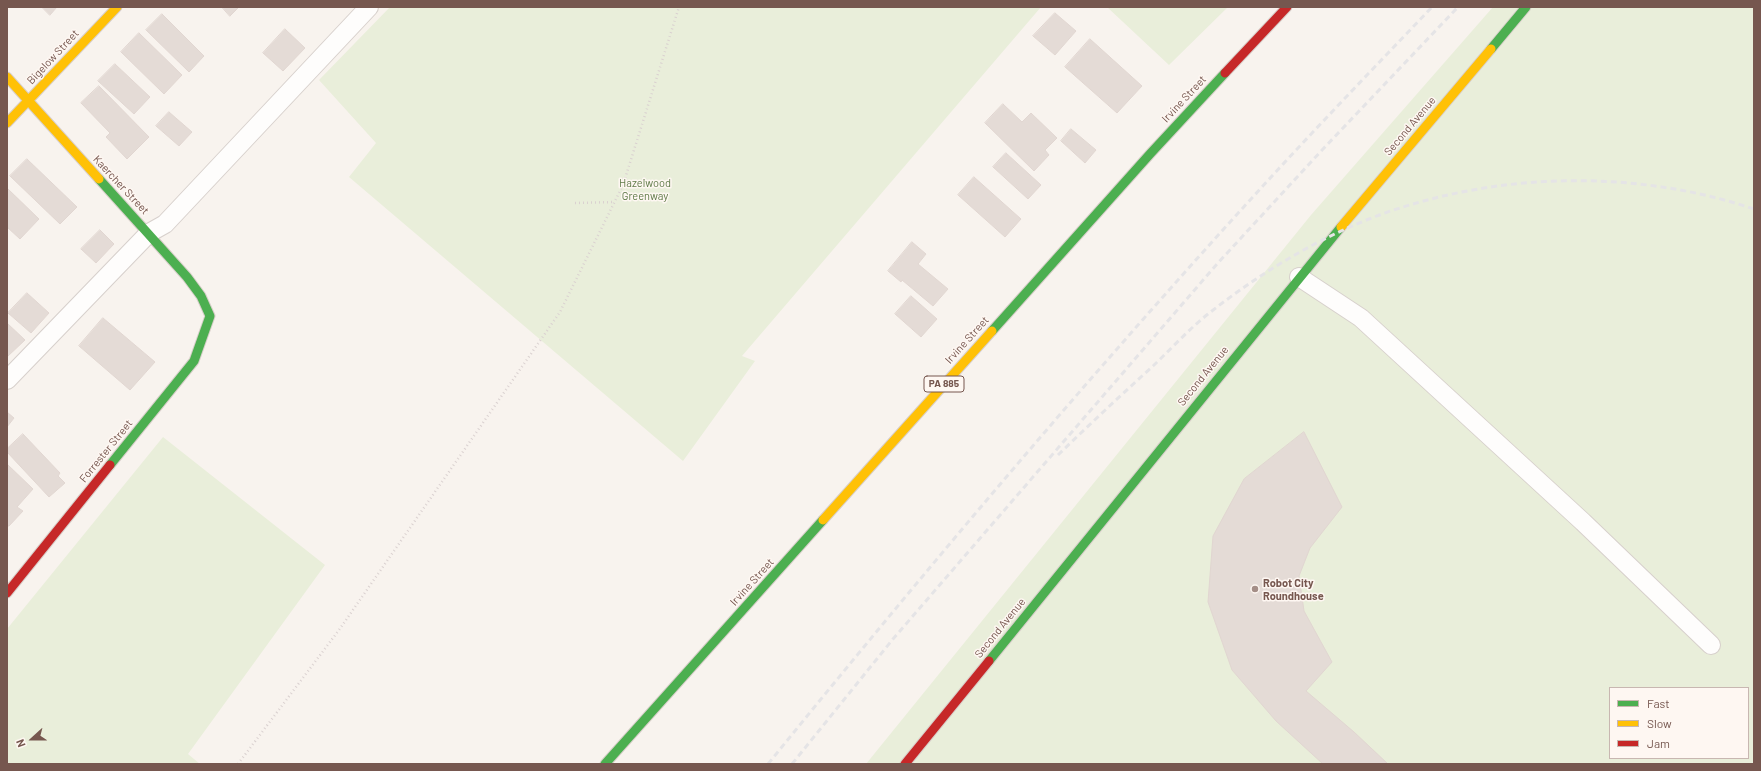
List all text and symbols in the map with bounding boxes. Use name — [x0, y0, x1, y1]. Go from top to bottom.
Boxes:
street label: Bigelow Street — [24, 27, 82, 87]
street label: Irvine Street — [1159, 73, 1209, 125]
street label: Second Avenue — [1381, 94, 1439, 158]
street label: Kaercher Street — [90, 153, 152, 217]
park label: Hazelwood Greenway — [619, 176, 671, 202]
street label: Irvine Street — [942, 314, 992, 366]
street label: Second Avenue — [1175, 343, 1231, 409]
road number: PA 885 — [924, 376, 964, 392]
street label: Forrester Street — [77, 417, 135, 485]
street label: Irvine Street — [727, 556, 777, 608]
place label: Robot City Roundhouse — [1263, 576, 1324, 602]
marker: Robot City Roundhouse — [1250, 584, 1260, 594]
street label: Second Avenue — [972, 595, 1028, 661]
legend — [1609, 687, 1749, 759]
text: Fast — [1647, 696, 1670, 710]
text: Slow — [1647, 716, 1672, 730]
north arrow — [12, 719, 52, 759]
text: Jam — [1647, 736, 1670, 750]
text: N — [13, 738, 28, 749]

